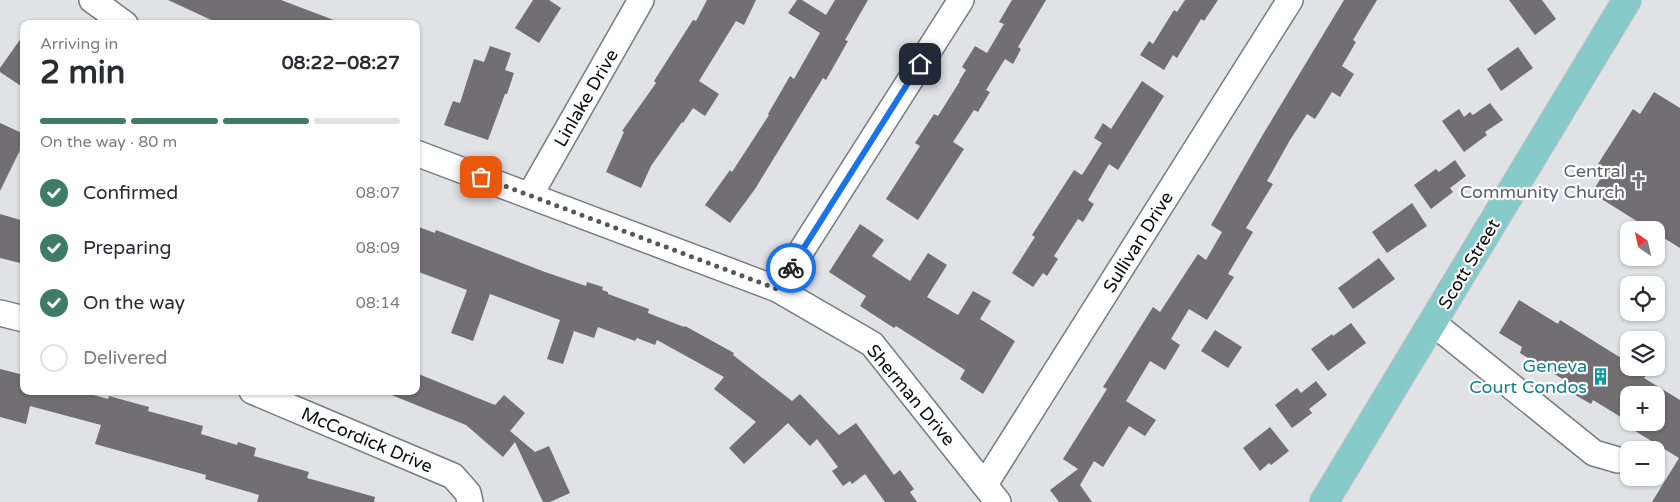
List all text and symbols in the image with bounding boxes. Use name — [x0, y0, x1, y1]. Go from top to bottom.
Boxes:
text: Arriving in — [40, 34, 118, 54]
pin — [899, 43, 941, 85]
street label: Linlake Drive — [549, 45, 623, 151]
icon: home — [906, 50, 934, 78]
text: 08:22–08:27 — [282, 52, 400, 74]
text: 2 min — [40, 54, 125, 92]
text: On the way · 80 m — [40, 132, 177, 152]
pin — [460, 156, 502, 198]
place label: Central Community Church — [1460, 160, 1625, 203]
icon: bag — [467, 163, 495, 191]
church icon: Central Community Church — [1629, 171, 1649, 191]
icon: check — [40, 179, 68, 207]
text: Confirmed — [83, 182, 178, 204]
text: 08:07 — [356, 183, 400, 203]
street label: Sullivan Drive — [1098, 187, 1178, 297]
street label: Scott Street — [1433, 215, 1505, 313]
north arrow — [1620, 221, 1665, 266]
map controls — [1620, 221, 1665, 486]
icon: check — [40, 234, 68, 262]
text: Preparing — [83, 237, 172, 259]
text: 08:09 — [356, 238, 400, 258]
courier — [766, 243, 816, 293]
icon: bike — [777, 254, 805, 282]
button: locate — [1620, 276, 1665, 321]
icon: check — [40, 289, 68, 317]
text: On the way — [83, 292, 185, 314]
text: 08:14 — [356, 293, 400, 313]
button: layers — [1620, 331, 1665, 376]
street label: Sherman Drive — [862, 340, 960, 450]
text: Delivered — [83, 347, 168, 369]
place label: Geneva Court Condos — [1469, 355, 1587, 398]
building icon: Geneva Court Condos — [1591, 366, 1611, 386]
button: + — [1620, 386, 1665, 431]
street label: McCordick Drive — [298, 402, 436, 478]
button: − — [1620, 441, 1665, 486]

